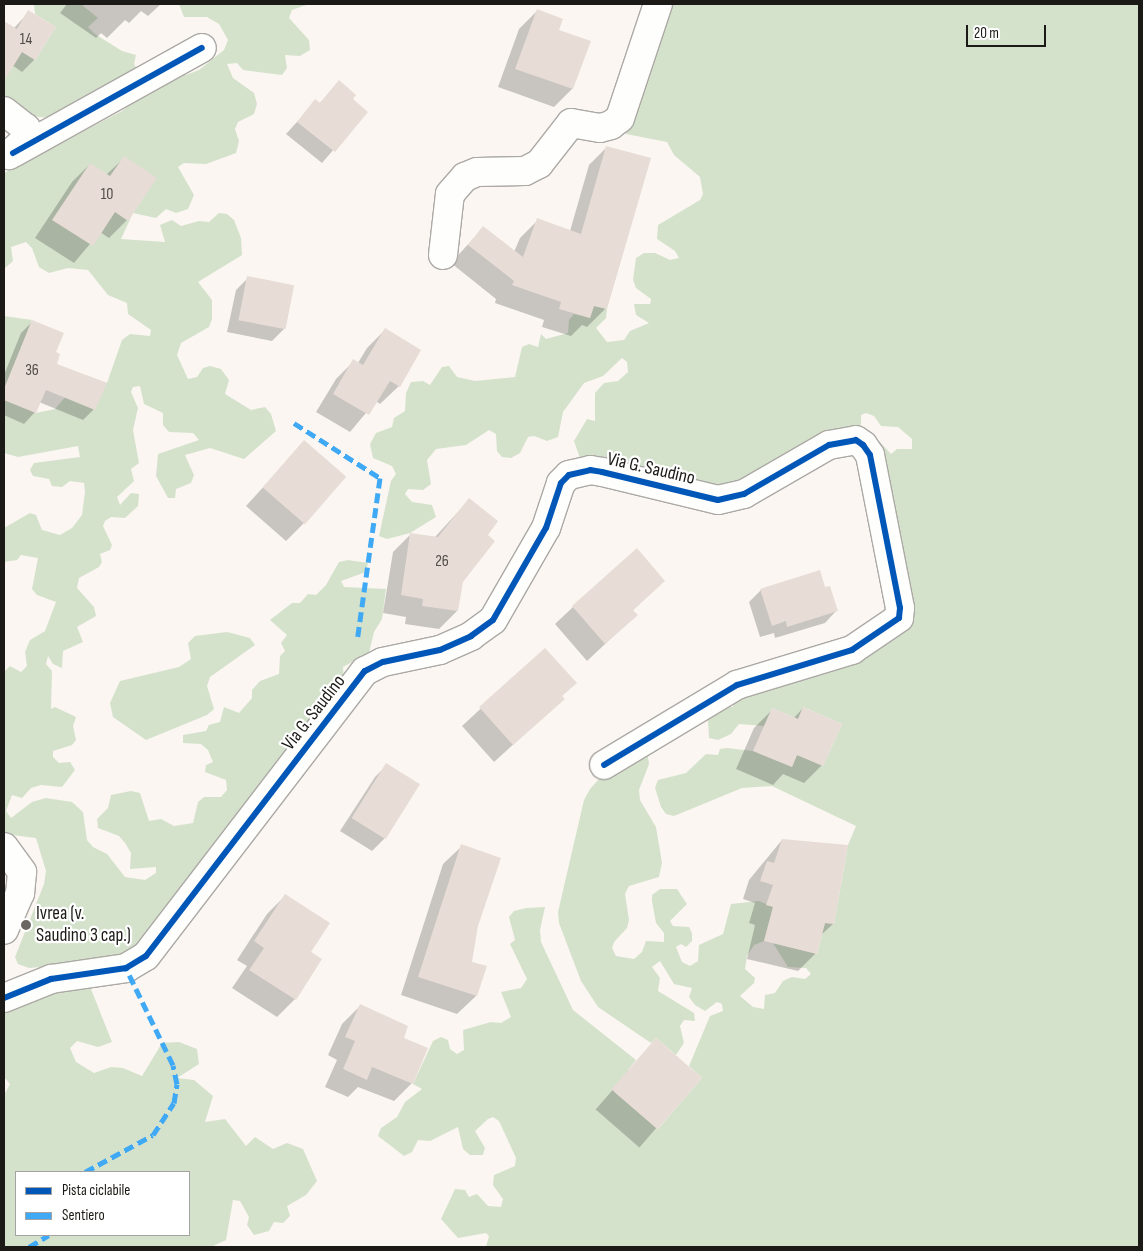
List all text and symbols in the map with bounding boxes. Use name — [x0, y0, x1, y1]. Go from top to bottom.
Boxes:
scale bar — [968, 15, 1048, 47]
text: 20 m — [974, 24, 999, 43]
house number: 14 — [20, 30, 32, 50]
house number: 10 — [101, 185, 113, 205]
house number: 36 — [25, 361, 39, 381]
street label: Via G. Saudino — [605, 448, 697, 490]
house number: 26 — [435, 552, 449, 572]
street label: Via G. Saudino — [277, 671, 351, 755]
place label: Ivrea (v. Saudino 3 cap.) — [36, 903, 131, 947]
marker: Ivrea (v. Saudino 3 cap.) — [20, 919, 32, 931]
legend — [15, 1171, 190, 1236]
text: Pista ciclabile — [62, 1181, 130, 1200]
text: Sentiero — [62, 1206, 105, 1225]

